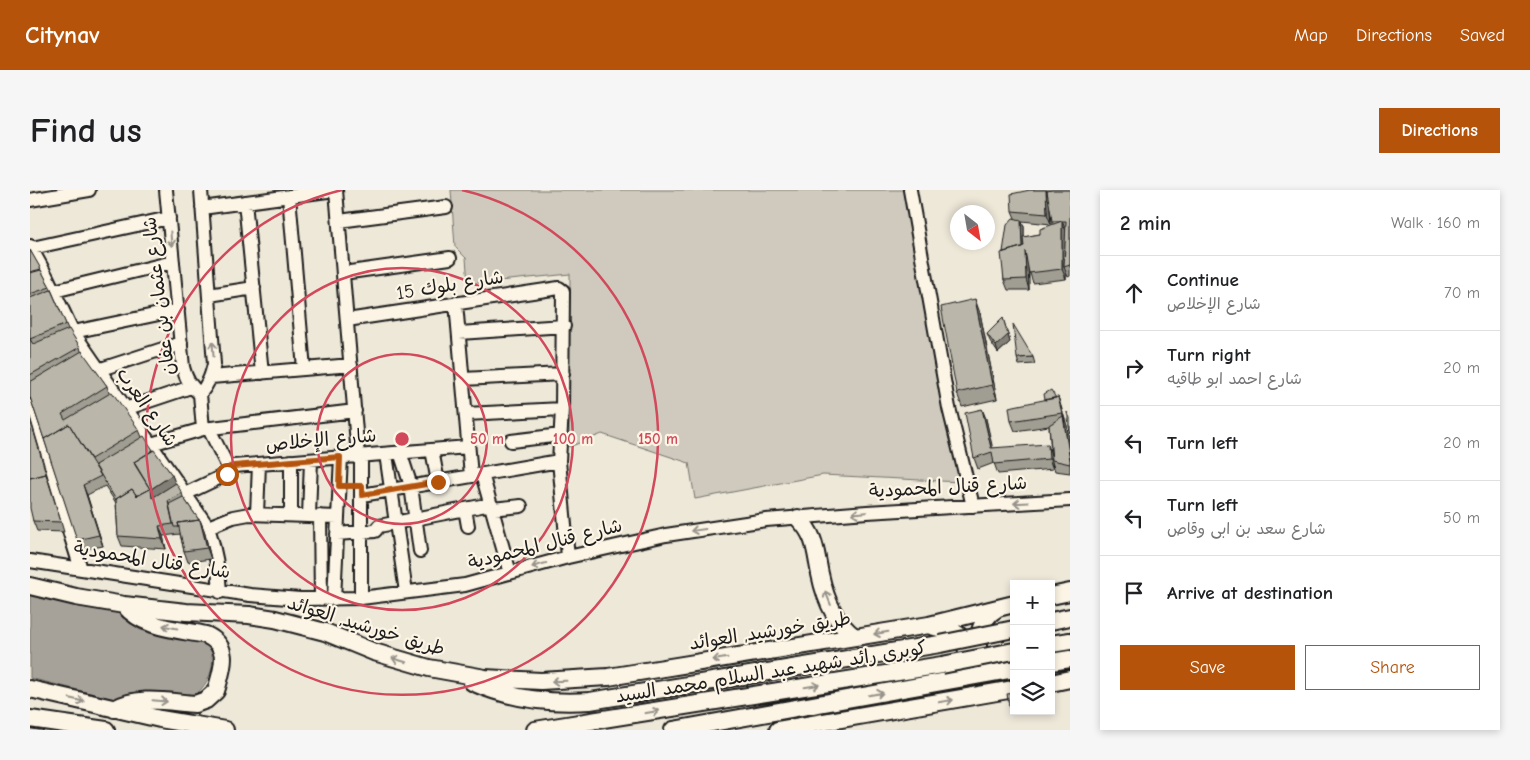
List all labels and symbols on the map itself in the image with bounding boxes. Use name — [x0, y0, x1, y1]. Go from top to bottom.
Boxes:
north arrow — [950, 205, 995, 250]
street label: شارع عثمان بن عفان — [138, 215, 182, 377]
one-way arrow — [166, 230, 175, 246]
street label: شارع بلوك 15 — [395, 266, 505, 306]
one-way arrow — [208, 341, 217, 357]
street label: شارع العرب — [110, 363, 182, 452]
street label: شارع الإخلاص — [265, 424, 377, 458]
centre of rings — [393, 430, 411, 448]
text: 50 m — [470, 430, 504, 448]
text: 100 m — [553, 430, 593, 448]
text: 150 m — [638, 430, 678, 448]
route start — [216, 463, 239, 486]
route end — [427, 471, 450, 494]
street label: شارع قنال المحمودية — [868, 472, 1028, 504]
one-way arrow — [1014, 499, 1030, 508]
one-way arrow — [851, 508, 867, 517]
street label: شارع قنال المحمودية — [466, 514, 625, 576]
one-way arrow — [690, 526, 706, 536]
street label: شارع قنال المحمودية — [72, 537, 232, 585]
one-way arrow — [531, 560, 547, 570]
one-way arrow — [823, 591, 832, 606]
street label: طريق خورشيد, العوائد — [284, 592, 447, 661]
street label: طريق خورشيد, العوائد — [687, 607, 853, 656]
one-way arrow — [162, 622, 178, 632]
one-way arrow — [873, 628, 889, 638]
street label: كوبرى رائد شهيد عبد السلام محمد السيد — [614, 637, 929, 710]
one-way arrow — [391, 654, 407, 664]
one-way arrow — [712, 654, 728, 664]
one-way arrow — [552, 676, 568, 686]
one-way arrow — [804, 680, 820, 690]
one-way arrow — [868, 688, 884, 698]
one-way arrow — [938, 695, 954, 705]
one-way arrow — [69, 696, 85, 705]
one-way arrow — [152, 696, 168, 706]
one-way arrow — [644, 706, 660, 716]

